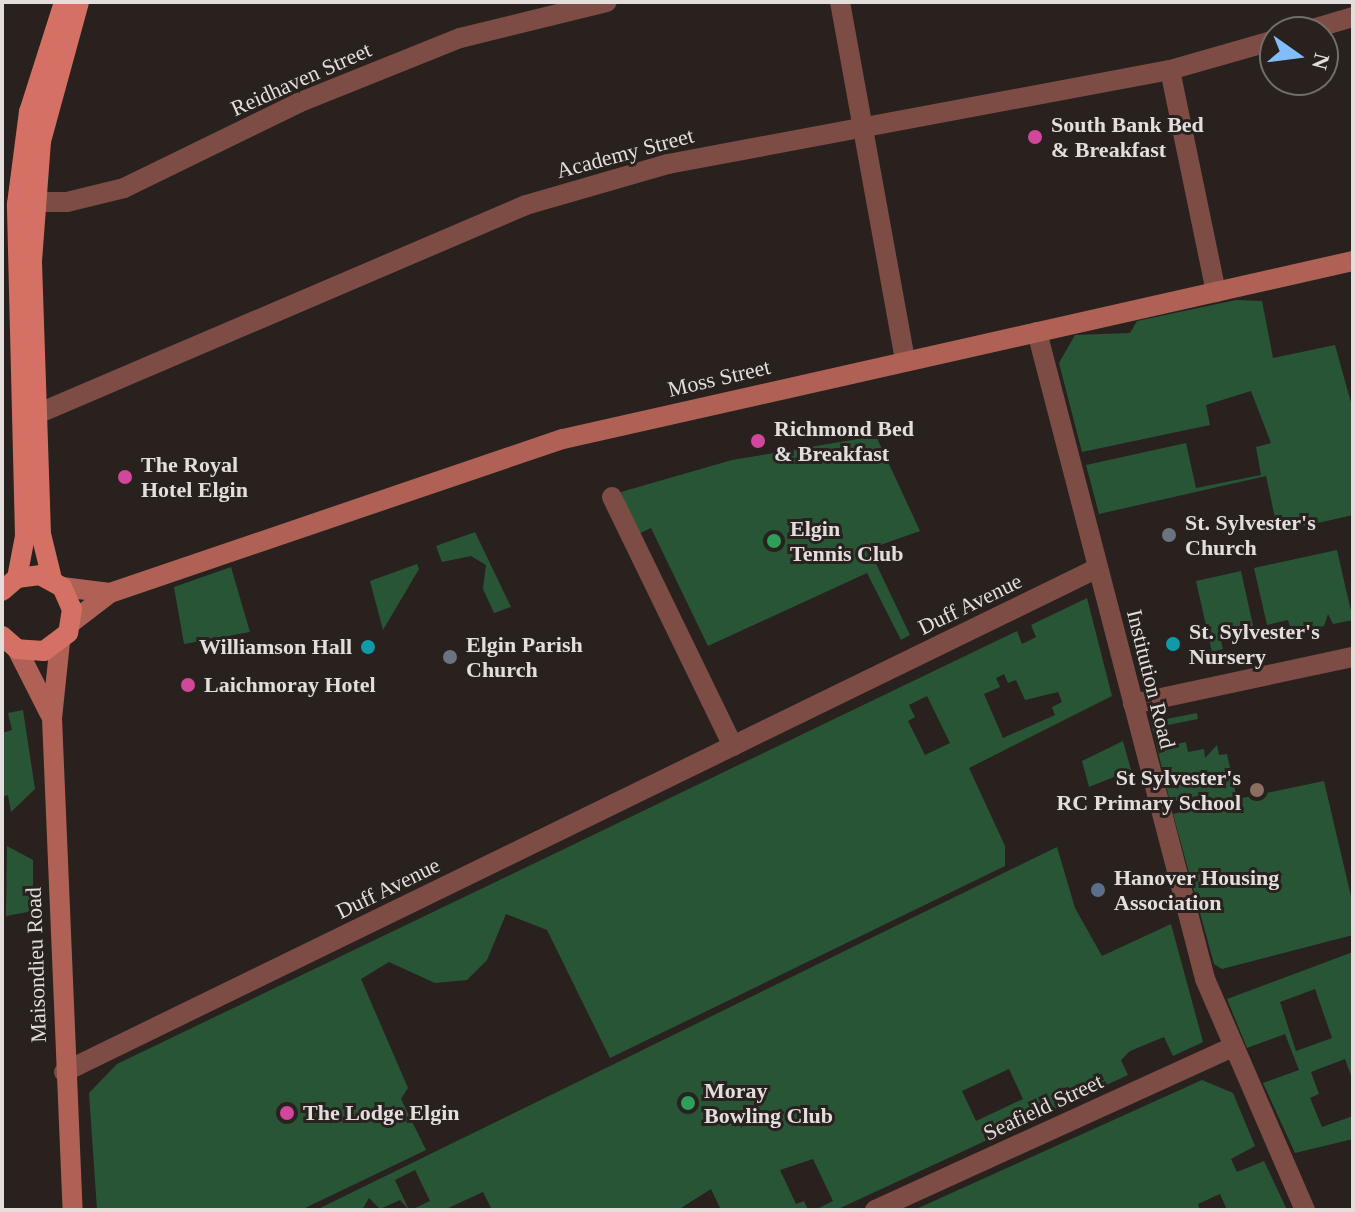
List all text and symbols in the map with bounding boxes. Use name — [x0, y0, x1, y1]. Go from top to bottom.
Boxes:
north arrow — [1259, 16, 1339, 96]
street label: Reidhaven Street — [227, 36, 375, 122]
text: N — [1307, 51, 1335, 72]
place label: South Bank Bed & Breakfast — [1051, 111, 1204, 162]
street label: Academy Street — [553, 122, 697, 184]
marker: South Bank Bed & Breakfast — [1026, 128, 1044, 146]
street label: Moss Street — [665, 353, 773, 403]
place label: Richmond Bed & Breakfast — [774, 415, 914, 466]
marker: Richmond Bed & Breakfast — [749, 432, 767, 450]
place label: The Royal Hotel Elgin — [141, 451, 248, 502]
marker: The Royal Hotel Elgin — [116, 468, 134, 486]
place label: St. Sylvester's Church — [1185, 509, 1316, 560]
place label: Elgin Tennis Club — [790, 515, 904, 566]
marker: St. Sylvester's Church — [1160, 526, 1178, 544]
marker: Elgin Tennis Club — [765, 532, 783, 550]
street label: Duff Avenue — [913, 567, 1027, 641]
street label: Institution Road — [1121, 607, 1181, 751]
place label: St. Sylvester's Nursery — [1189, 618, 1320, 670]
place label: Elgin Parish Church — [466, 631, 583, 682]
place label: Williamson Hall — [199, 634, 352, 660]
marker: St. Sylvester's Nursery — [1164, 635, 1182, 653]
marker: Williamson Hall — [359, 638, 377, 656]
marker: Elgin Parish Church — [441, 648, 459, 666]
place label: Laichmoray Hotel — [204, 672, 376, 698]
marker: Laichmoray Hotel — [179, 676, 197, 694]
place label: St Sylvester's RC Primary School — [1056, 764, 1241, 816]
marker: St Sylvester's RC Primary School — [1248, 781, 1266, 799]
street label: Duff Avenue — [331, 851, 445, 925]
place label: Hanover Housing Association — [1114, 864, 1280, 916]
marker: Hanover Housing Association — [1089, 881, 1107, 899]
street label: Maisondieu Road — [20, 887, 52, 1043]
street label: Seafield Street — [979, 1068, 1107, 1146]
place label: Moray Bowling Club — [704, 1077, 833, 1128]
marker: Moray Bowling Club — [679, 1094, 697, 1112]
place label: The Lodge Elgin — [303, 1100, 459, 1126]
marker: The Lodge Elgin — [278, 1104, 296, 1122]

